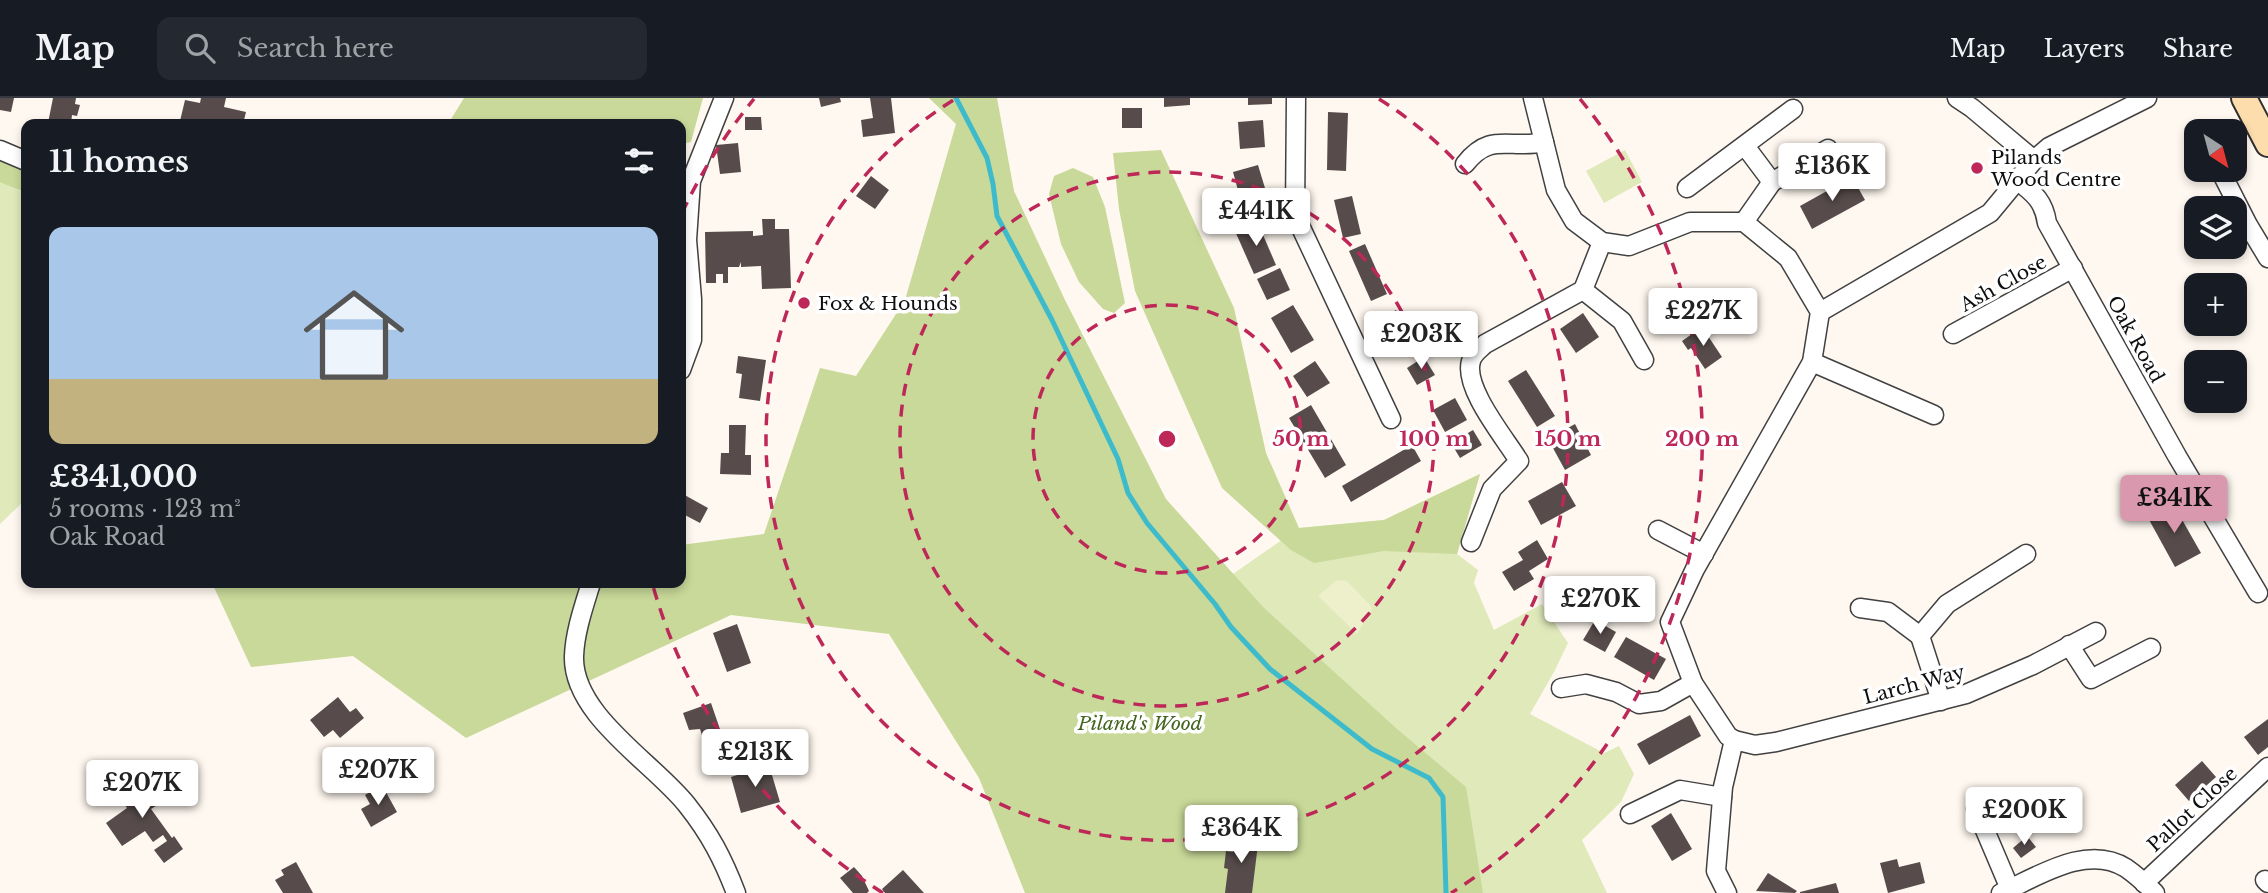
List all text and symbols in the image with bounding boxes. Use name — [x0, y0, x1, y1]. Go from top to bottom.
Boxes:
search box — [157, 17, 647, 80]
text: Map — [35, 28, 115, 69]
icon: search — [181, 29, 219, 67]
text: Search here — [237, 32, 394, 64]
text: Map — [1950, 34, 2006, 63]
text: Layers — [2044, 34, 2125, 63]
text: Share — [2163, 34, 2233, 63]
north arrow — [2184, 119, 2247, 182]
map controls — [2184, 119, 2247, 413]
icon: filters — [620, 142, 658, 180]
text: 11 homes — [49, 143, 189, 180]
pin: £136K — [1783, 144, 1881, 203]
place label: Pilands Wood Centre — [1990, 146, 2121, 191]
text: £136K — [1794, 152, 1870, 180]
marker: Pilands Wood Centre — [1969, 160, 1985, 176]
pin: £441K — [1207, 188, 1305, 248]
button: layers — [2184, 196, 2247, 259]
text: £441K — [1218, 197, 1294, 225]
street label: Ash Close — [1955, 250, 2050, 317]
icon: home — [291, 272, 417, 398]
button: + — [2184, 273, 2247, 336]
pin: £227K — [1654, 288, 1752, 348]
place label: Fox & Hounds — [818, 292, 958, 315]
street label: Oak Road — [2102, 292, 2169, 387]
marker: Fox & Hounds — [796, 295, 812, 311]
text: £227K — [1664, 297, 1742, 325]
pin: £203K — [1372, 312, 1470, 371]
text: £203K — [1380, 320, 1462, 348]
button: − — [2184, 350, 2247, 413]
text: 50 m — [1272, 426, 1330, 452]
text: 100 m — [1399, 426, 1469, 452]
text: 150 m — [1535, 426, 1601, 452]
text: 200 m — [1665, 426, 1739, 452]
centre of rings — [1155, 427, 1179, 451]
text: £341,000 — [49, 458, 198, 495]
pin: £341K — [2125, 476, 2223, 535]
text: £341K — [2136, 484, 2212, 512]
text: 5 rooms · 123 m² — [49, 495, 241, 523]
text: Oak Road — [49, 523, 165, 551]
pin: £270K — [1551, 576, 1649, 636]
text: £270K — [1560, 585, 1640, 613]
street label: Larch Way — [1861, 660, 1967, 709]
park label: Piland's Wood — [1077, 712, 1203, 735]
pin: £213K — [706, 730, 804, 789]
text: £213K — [718, 738, 792, 766]
pin: £207K — [329, 748, 427, 807]
text: £207K — [338, 756, 418, 784]
pin: £207K — [93, 760, 191, 820]
street label: Pallot Close — [2143, 762, 2242, 857]
text: £207K — [102, 769, 182, 797]
pin: £200K — [1975, 788, 2073, 847]
text: £200K — [1982, 796, 2066, 824]
pin: £364K — [1192, 806, 1290, 865]
text: £364K — [1201, 814, 1281, 842]

